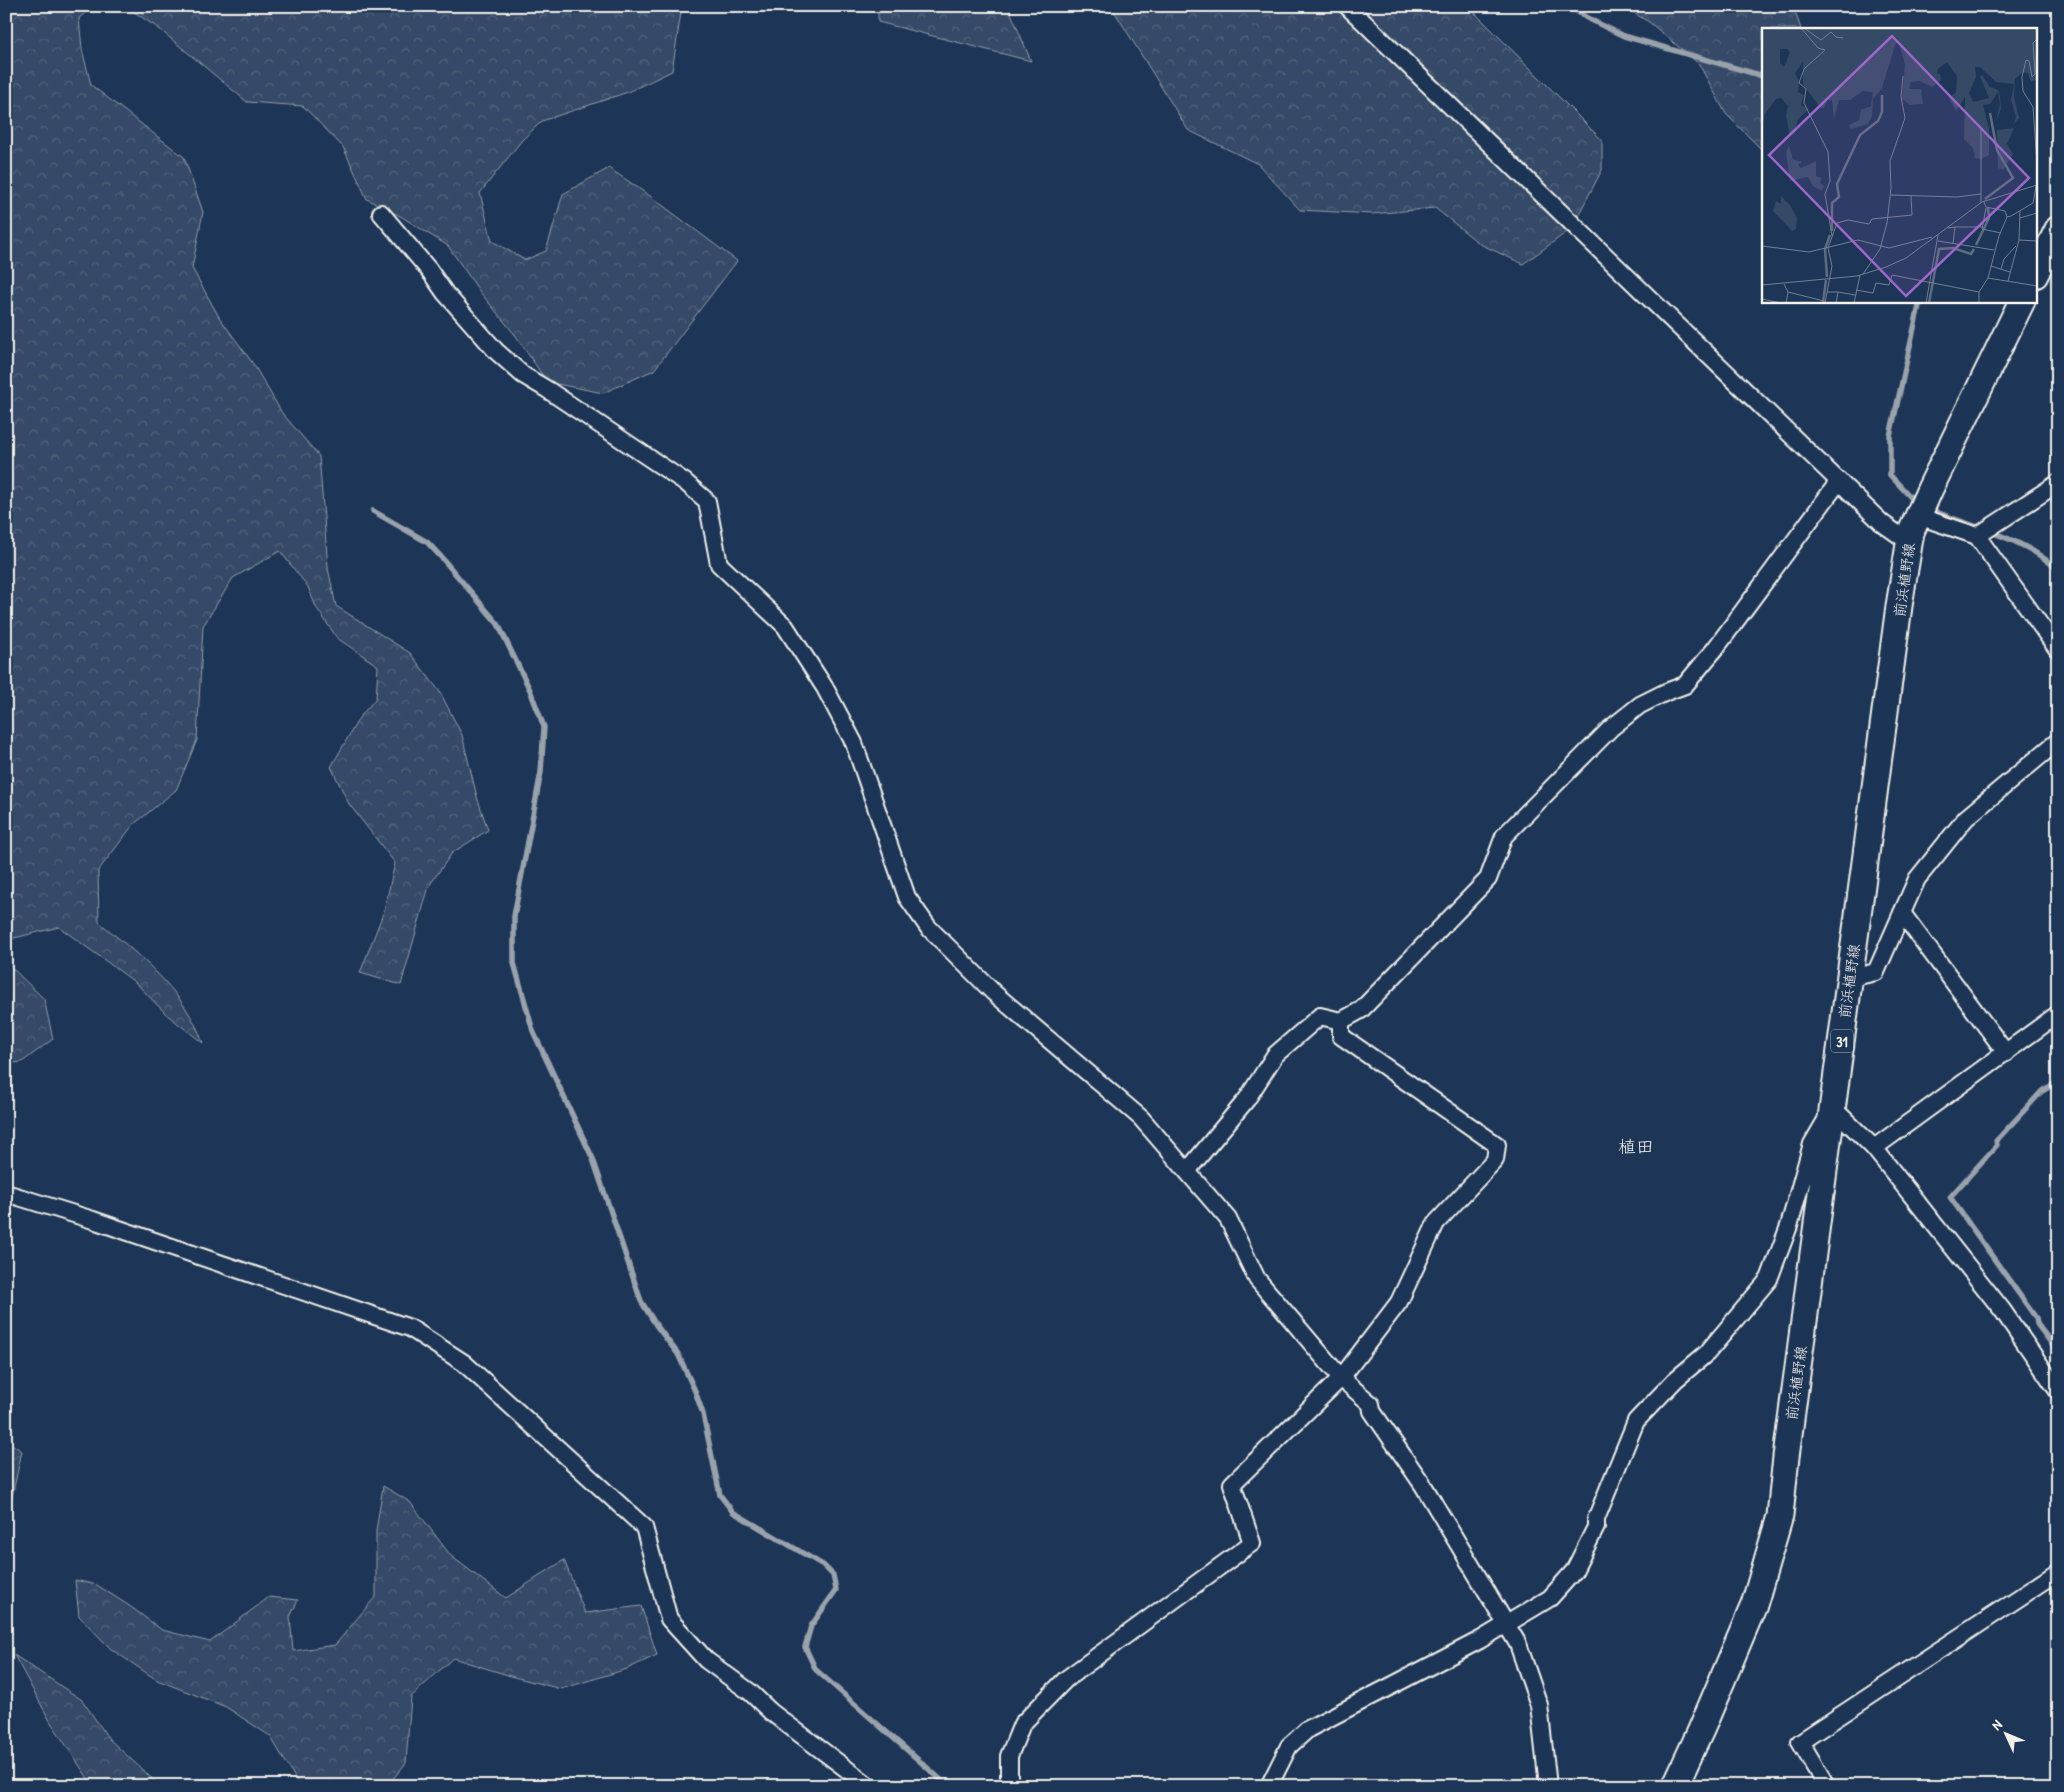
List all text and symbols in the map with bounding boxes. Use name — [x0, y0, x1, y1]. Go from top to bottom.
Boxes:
inset map — [1762, 28, 2036, 302]
street label: 前浜植野線 — [1888, 541, 1920, 619]
street label: 前浜植野線 — [1833, 942, 1865, 1020]
road number: 31 — [1831, 1030, 1853, 1052]
district label: 植田 — [1618, 1134, 1654, 1159]
street label: 前浜植野線 — [1780, 1344, 1812, 1422]
north arrow — [1982, 1710, 2032, 1760]
text: N — [1987, 1715, 2006, 1734]

